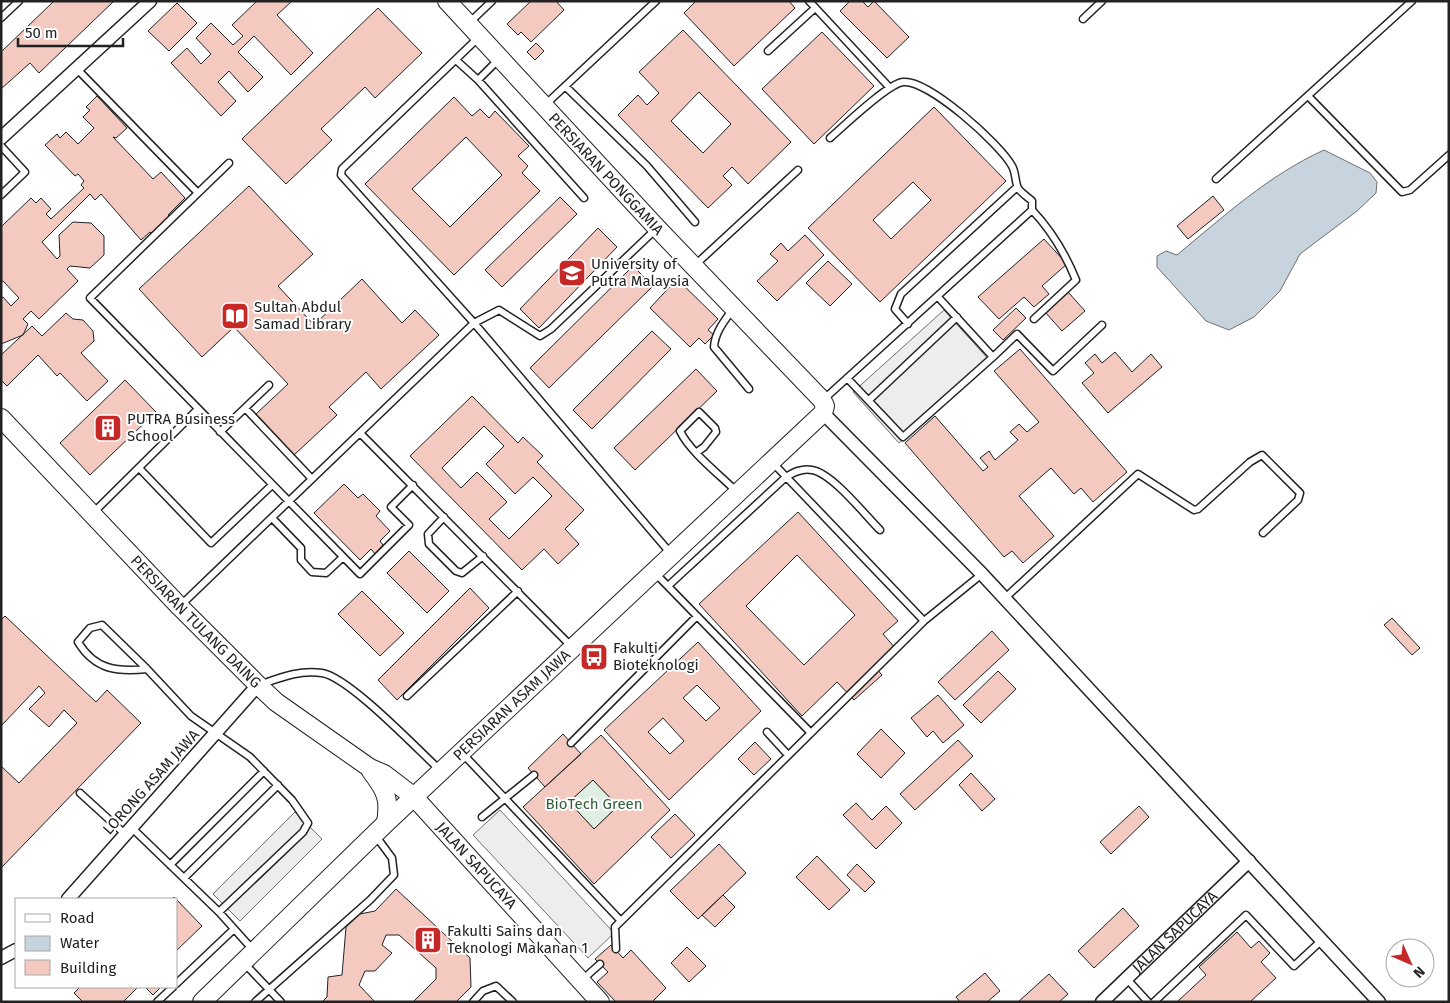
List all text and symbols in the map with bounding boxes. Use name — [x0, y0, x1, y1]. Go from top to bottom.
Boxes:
scale bar — [18, 15, 122, 47]
text: 50 m — [25, 24, 58, 42]
street label: PERSIARAN PONGGAMIA — [545, 109, 668, 239]
place label: University of Putra Malaysia — [591, 255, 689, 290]
school or university icon: University of Putra Malaysia — [557, 258, 587, 288]
place label: Sultan Abdul Samad Library — [254, 298, 352, 333]
library icon: Sultan Abdul Samad Library — [220, 301, 250, 331]
place label: PUTRA Business School — [127, 410, 235, 445]
building icon: PUTRA Business School — [93, 413, 123, 443]
street label: PERSIARAN TULANG DAING — [127, 552, 265, 692]
place label: Fakulti Bioteknologi — [613, 639, 699, 674]
bus stop icon: Fakulti Bioteknologi — [579, 642, 609, 672]
street label: PERSIARAN ASAM JAWA — [449, 646, 574, 764]
street label: LORONG ASAM JAWA — [99, 725, 203, 838]
park label: BioTech Green — [545, 795, 643, 813]
street label: JALAN SAPUCAYA — [432, 818, 521, 913]
street label: JALAN SAPUCAYA — [1128, 887, 1222, 977]
legend — [15, 898, 178, 988]
text: Road — [60, 909, 95, 927]
place label: Fakulti Sains dan Teknologi Makanan 1 — [447, 922, 588, 957]
building icon: Fakulti Sains dan Teknologi Makanan 1 — [413, 925, 443, 955]
text: Water — [60, 934, 99, 952]
north arrow — [1385, 938, 1435, 988]
text: Building — [60, 959, 116, 977]
text: N — [1410, 963, 1428, 981]

